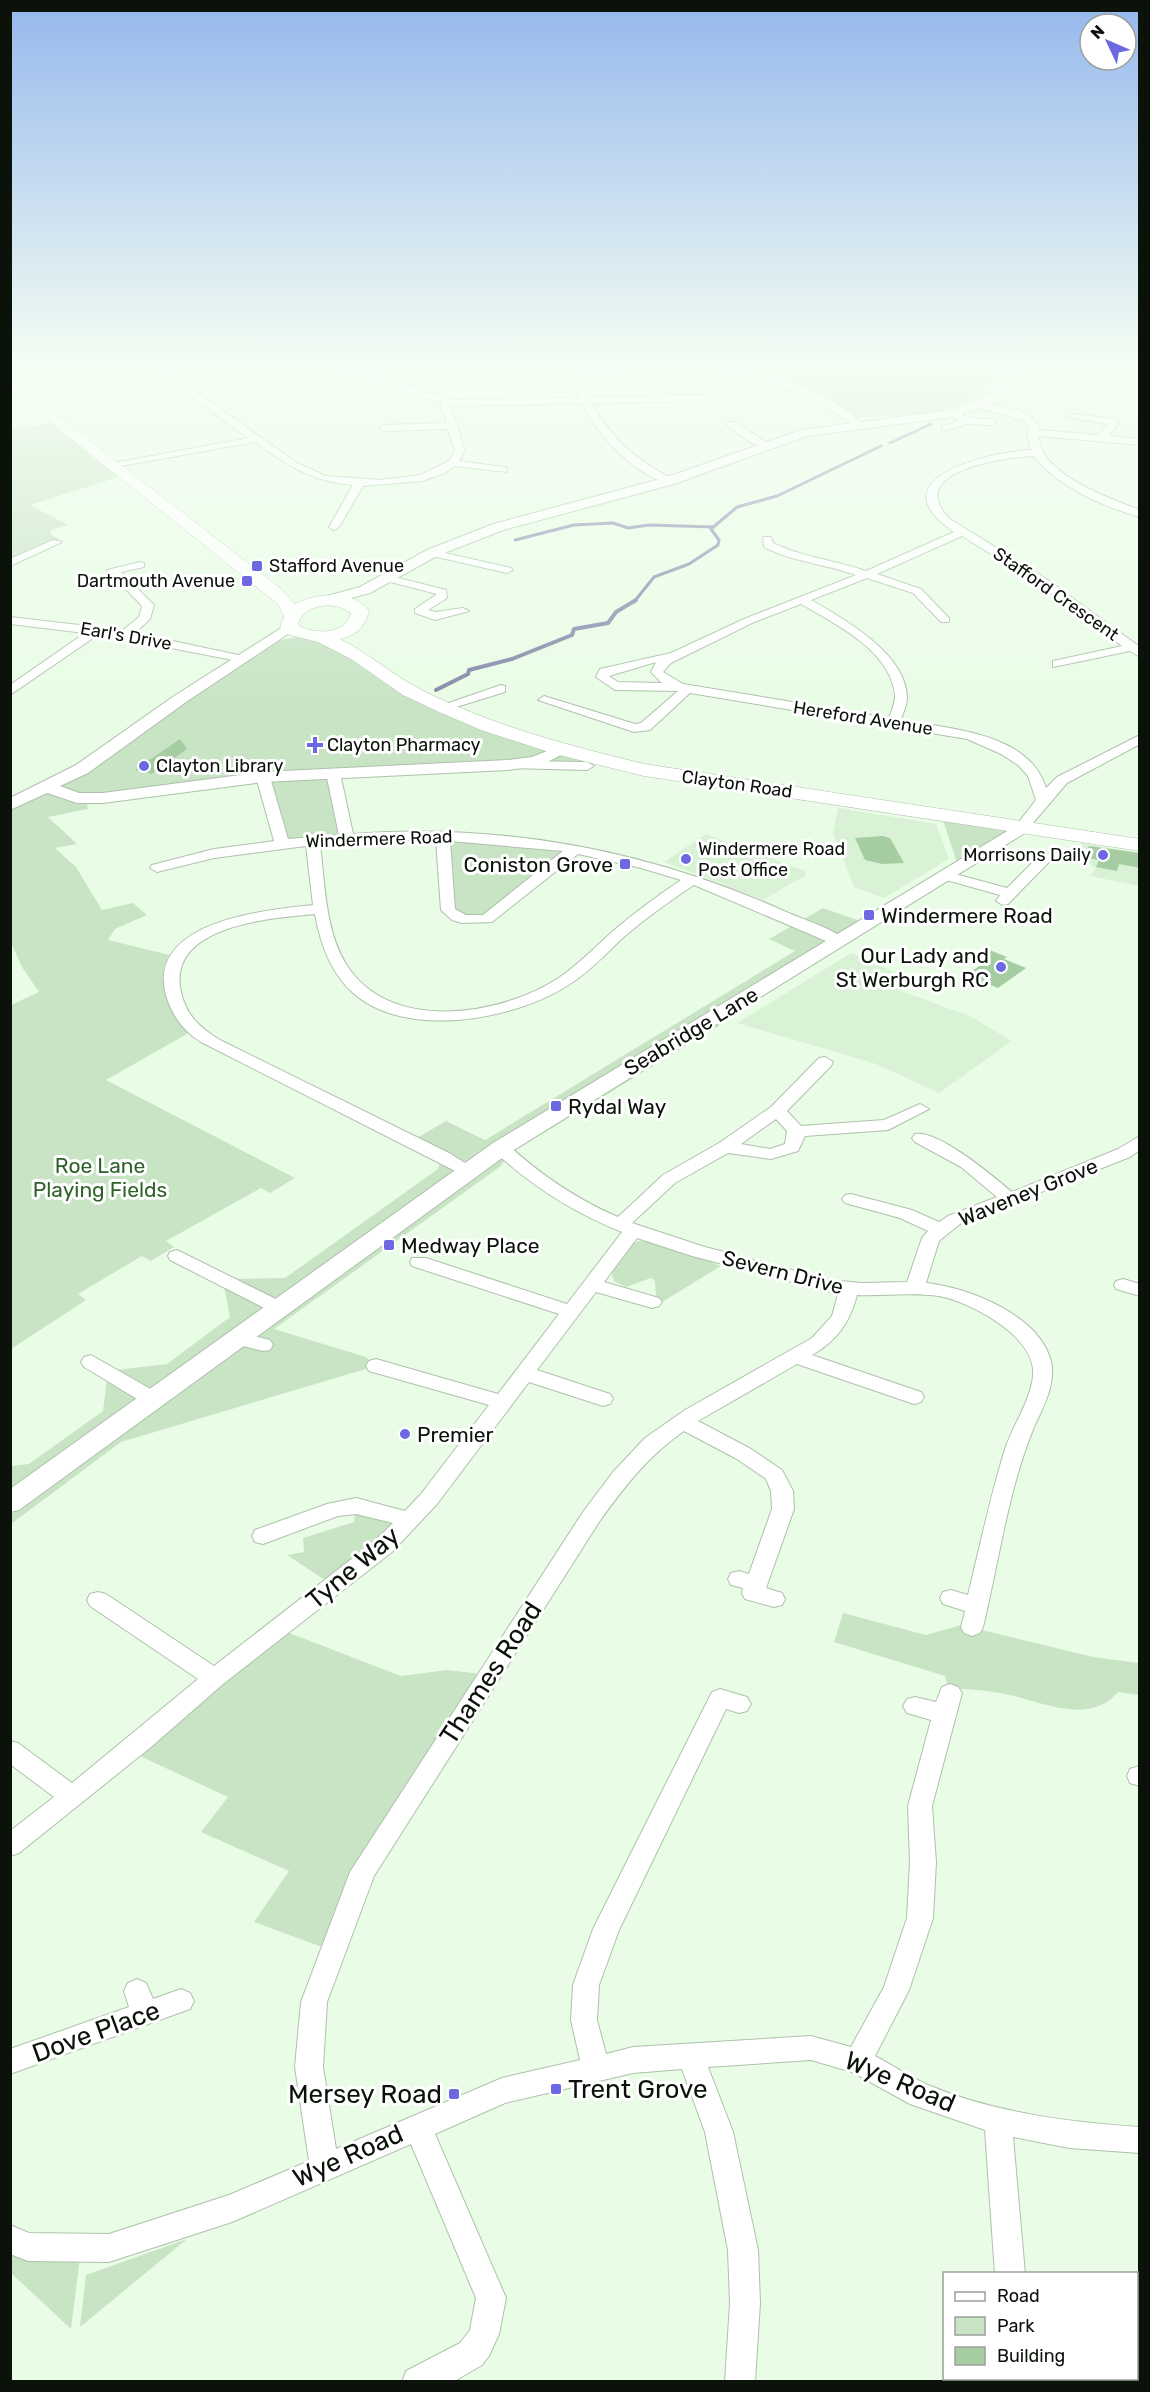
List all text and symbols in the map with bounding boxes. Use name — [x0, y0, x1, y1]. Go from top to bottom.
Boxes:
north arrow — [1078, 12, 1138, 72]
text: N — [1087, 21, 1108, 43]
street label: Stafford Crescent — [989, 542, 1123, 646]
place label: Stafford Avenue — [269, 555, 404, 577]
marker: Stafford Avenue — [250, 559, 264, 573]
place label: Dartmouth Avenue — [77, 570, 235, 592]
marker: Dartmouth Avenue — [240, 574, 254, 588]
street label: Earl's Drive — [79, 617, 173, 655]
street label: Hereford Avenue — [792, 696, 934, 740]
place label: Clayton Pharmacy — [327, 734, 481, 756]
marker: Clayton Pharmacy — [308, 738, 322, 752]
place label: Clayton Library — [156, 755, 283, 777]
marker: Clayton Library — [137, 759, 151, 773]
street label: Clayton Road — [680, 765, 794, 803]
street label: Windermere Road — [305, 825, 453, 853]
place label: Windermere Road Post Office — [698, 838, 845, 881]
place label: Morrisons Daily — [963, 844, 1091, 866]
marker: Morrisons Daily — [1096, 848, 1110, 862]
place label: Coniston Grove — [464, 852, 613, 877]
marker: Windermere Road Post Office — [679, 852, 693, 866]
marker: Coniston Grove — [618, 857, 632, 871]
place label: Windermere Road — [881, 903, 1053, 928]
marker: Windermere Road — [862, 908, 876, 922]
place label: Our Lady and St Werburgh RC — [836, 943, 989, 992]
marker: Our Lady and St Werburgh RC — [994, 960, 1008, 974]
street label: Seabridge Lane — [619, 981, 763, 1081]
place label: Rydal Way — [568, 1094, 667, 1119]
marker: Rydal Way — [549, 1099, 563, 1113]
park label: Roe Lane Playing Fields — [33, 1153, 167, 1202]
street label: Waveney Grove — [955, 1153, 1101, 1231]
place label: Medway Place — [401, 1233, 540, 1258]
marker: Medway Place — [382, 1238, 396, 1252]
street label: Severn Drive — [720, 1245, 846, 1299]
place label: Premier — [417, 1422, 494, 1447]
marker: Premier — [398, 1427, 412, 1441]
street label: Tyne Way — [300, 1520, 406, 1616]
street label: Thames Road — [433, 1596, 549, 1750]
street label: Dove Place — [28, 1995, 164, 2069]
street label: Wye Road — [840, 2045, 960, 2119]
place label: Trent Grove — [568, 2074, 707, 2105]
place label: Mersey Road — [288, 2079, 442, 2110]
marker: Trent Grove — [549, 2082, 563, 2096]
marker: Mersey Road — [447, 2087, 461, 2101]
street label: Wye Road — [288, 2118, 408, 2194]
legend — [943, 2272, 1138, 2380]
text: Road — [997, 2285, 1040, 2307]
text: Park — [997, 2315, 1035, 2337]
text: Building — [997, 2345, 1065, 2367]

